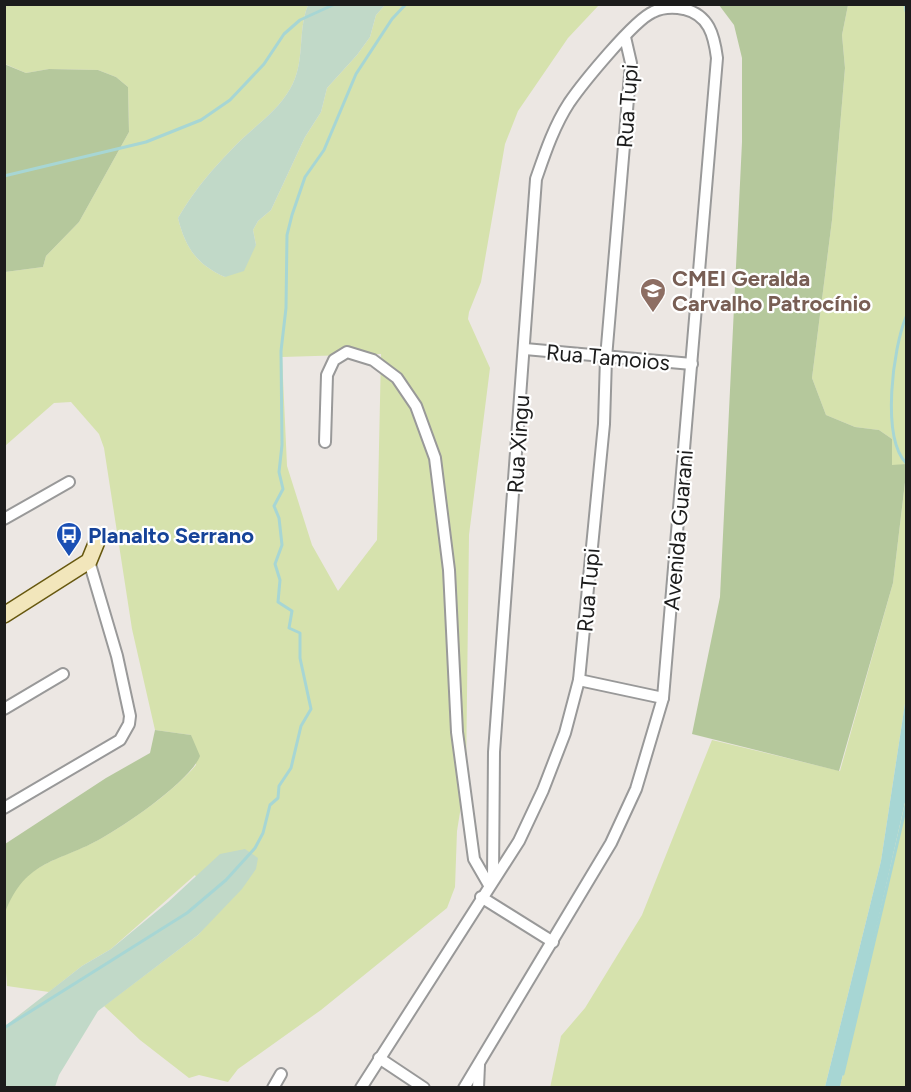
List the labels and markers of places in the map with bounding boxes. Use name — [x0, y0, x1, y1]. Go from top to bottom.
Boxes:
place label: CMEI Geralda Carvalho Patrocínio — [672, 265, 871, 317]
school or university icon: CMEI Geralda Carvalho Patrocínio — [638, 276, 668, 314]
bus stop icon: Planalto Serrano — [54, 520, 84, 558]
place label: Planalto Serrano — [88, 522, 254, 549]

